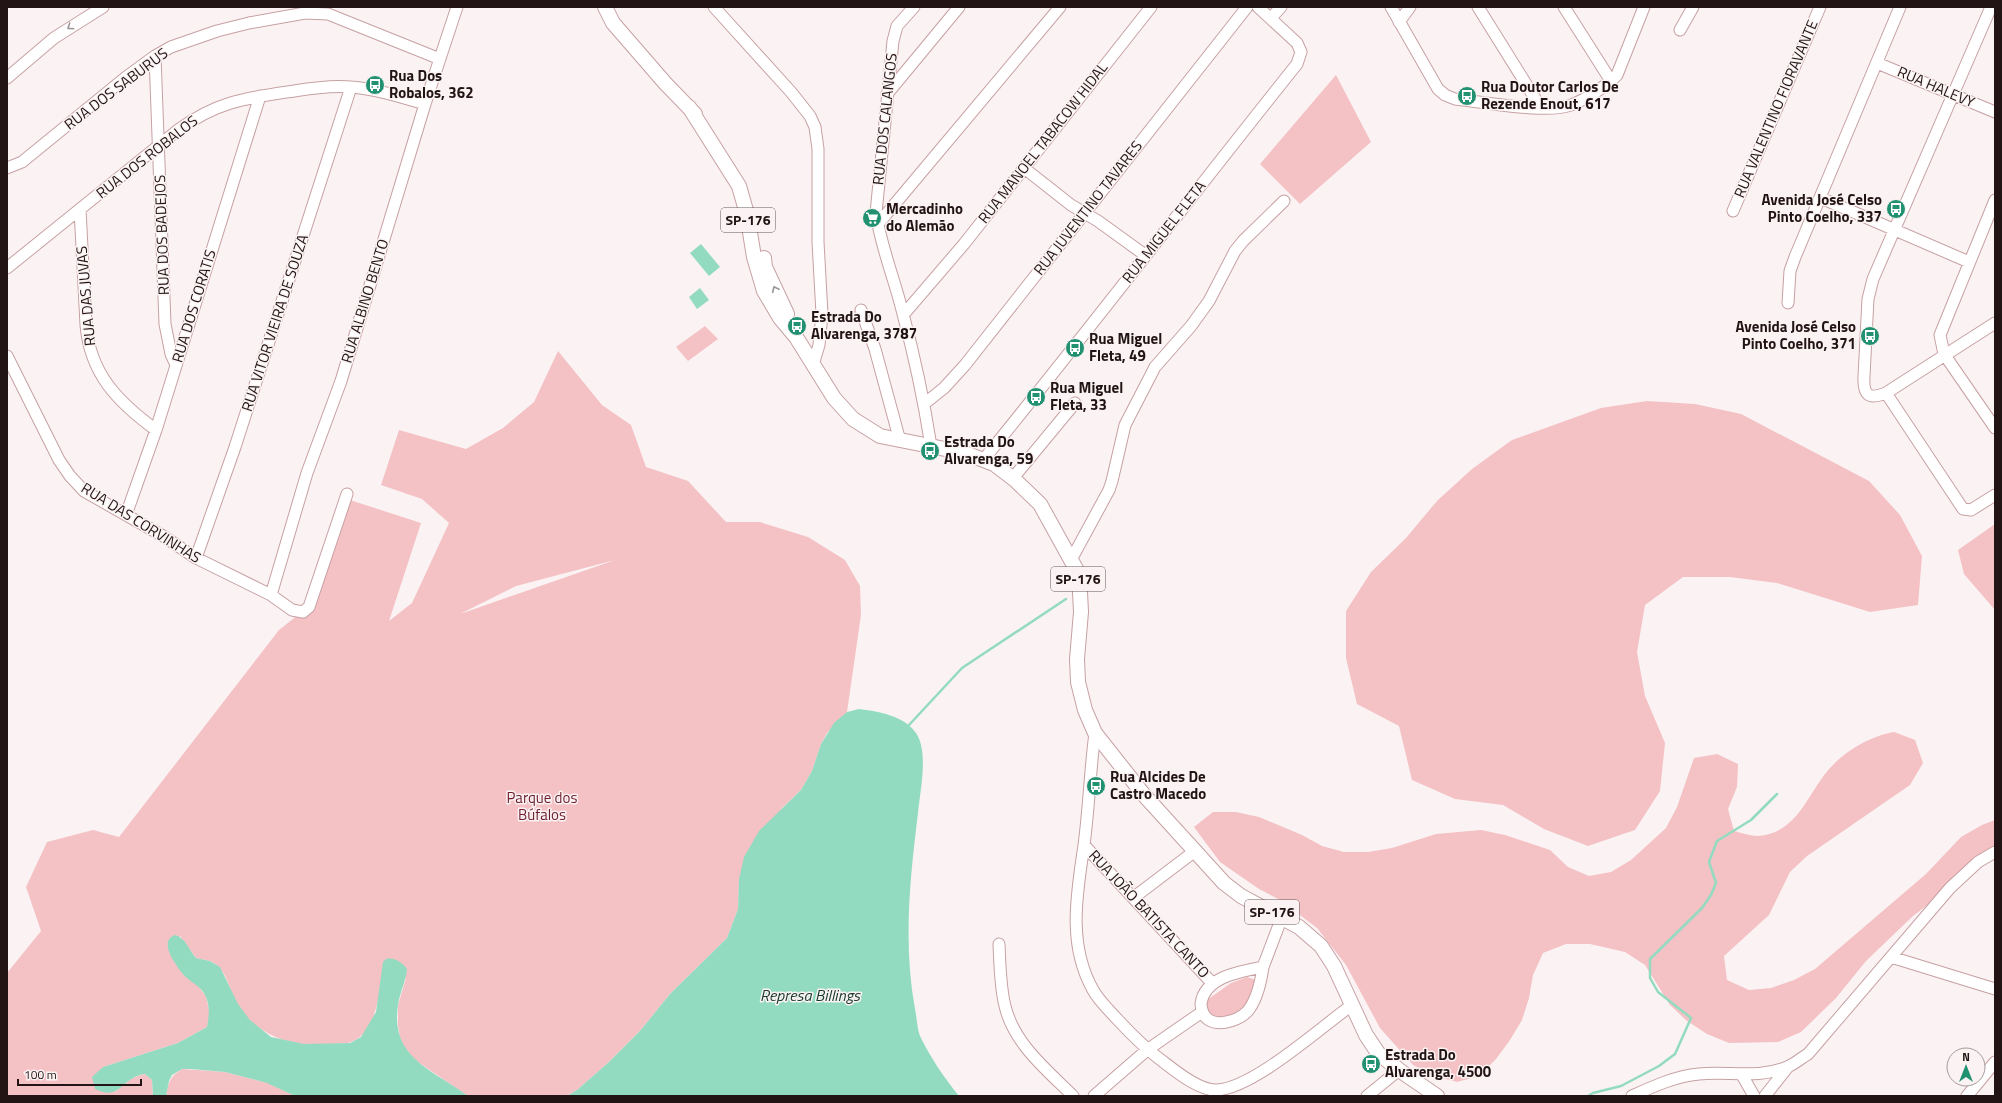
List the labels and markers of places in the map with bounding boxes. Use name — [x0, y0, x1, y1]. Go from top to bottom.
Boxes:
place label: Rua Dos Robalos, 362 — [389, 64, 474, 104]
bus stop icon: Rua Dos Robalos, 362 — [364, 74, 386, 96]
place label: Rua Doutor Carlos De Rezende Enout, 617 — [1481, 75, 1619, 115]
bus stop icon: Rua Doutor Carlos De Rezende Enout, 617 — [1456, 85, 1478, 107]
place label: Avenida José Celso Pinto Coelho, 337 — [1762, 188, 1882, 228]
place label: Mercadinho do Alemão — [886, 197, 963, 237]
bus stop icon: Avenida José Celso Pinto Coelho, 337 — [1885, 198, 1907, 220]
supermarket icon: Mercadinho do Alemão — [861, 207, 883, 229]
place label: Estrada Do Alvarenga, 3787 — [811, 305, 917, 345]
bus stop icon: Estrada Do Alvarenga, 3787 — [786, 315, 808, 337]
place label: Avenida José Celso Pinto Coelho, 371 — [1736, 315, 1856, 355]
bus stop icon: Avenida José Celso Pinto Coelho, 371 — [1859, 325, 1881, 347]
place label: Rua Miguel Fleta, 49 — [1089, 327, 1162, 367]
bus stop icon: Rua Miguel Fleta, 49 — [1064, 337, 1086, 359]
place label: Rua Miguel Fleta, 33 — [1050, 376, 1123, 416]
bus stop icon: Rua Miguel Fleta, 33 — [1025, 386, 1047, 408]
place label: Estrada Do Alvarenga, 59 — [944, 430, 1033, 470]
bus stop icon: Estrada Do Alvarenga, 59 — [919, 440, 941, 462]
place label: Rua Alcides De Castro Macedo — [1110, 765, 1206, 805]
bus stop icon: Rua Alcides De Castro Macedo — [1085, 775, 1107, 797]
place label: Estrada Do Alvarenga, 4500 — [1385, 1043, 1492, 1083]
bus stop icon: Estrada Do Alvarenga, 4500 — [1360, 1053, 1382, 1075]

